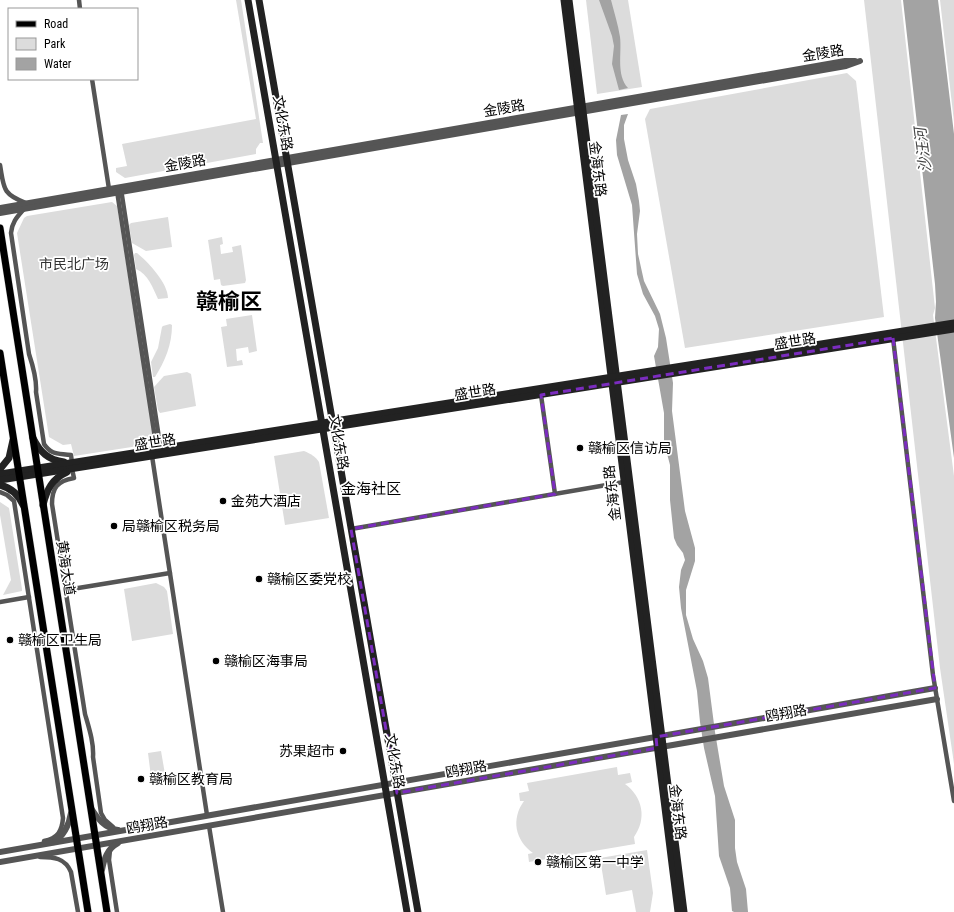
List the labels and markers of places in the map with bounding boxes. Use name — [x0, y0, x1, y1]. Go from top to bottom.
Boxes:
place label: 赣榆区信访局 — [588, 440, 672, 456]
marker: 赣榆区信访局 — [575, 443, 585, 453]
place label: 金苑大酒店 — [231, 493, 301, 509]
marker: 金苑大酒店 — [218, 496, 228, 506]
place label: 局赣榆区税务局 — [122, 518, 220, 534]
marker: 局赣榆区税务局 — [109, 521, 119, 531]
place label: 赣榆区委党校 — [267, 571, 351, 587]
marker: 赣榆区委党校 — [254, 574, 264, 584]
place label: 赣榆区卫生局 — [18, 632, 102, 648]
marker: 赣榆区卫生局 — [5, 635, 15, 645]
place label: 赣榆区海事局 — [224, 653, 308, 669]
marker: 赣榆区海事局 — [211, 656, 221, 666]
place label: 苏果超市 — [279, 743, 335, 759]
marker: 苏果超市 — [338, 746, 348, 756]
place label: 赣榆区教育局 — [149, 771, 233, 787]
marker: 赣榆区教育局 — [136, 774, 146, 784]
place label: 赣榆区第一中学 — [546, 854, 644, 870]
marker: 赣榆区第一中学 — [533, 857, 543, 867]

